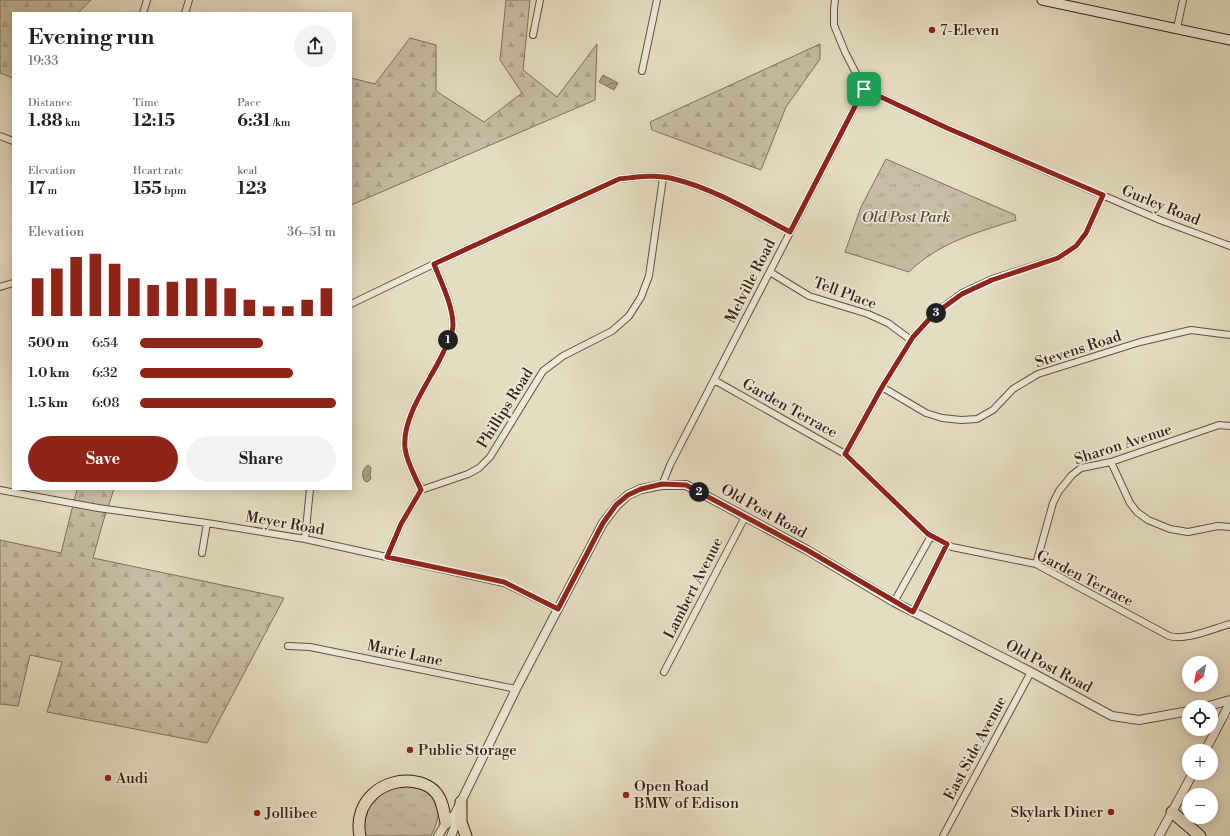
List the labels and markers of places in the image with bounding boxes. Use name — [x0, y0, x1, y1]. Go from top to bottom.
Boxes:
place label: 7-Eleven — [940, 21, 999, 40]
marker: 7-Eleven — [927, 25, 937, 35]
pin — [847, 72, 881, 106]
pin: 3 — [926, 303, 946, 323]
pin: 1 — [438, 330, 458, 350]
pin: 2 — [689, 482, 709, 502]
place label: Public Storage — [418, 741, 517, 760]
marker: Public Storage — [405, 745, 415, 755]
place label: Audi — [115, 769, 148, 788]
marker: Audi — [103, 773, 113, 783]
place label: Open Road BMW of Edison — [633, 777, 739, 813]
marker: Open Road BMW of Edison — [621, 790, 631, 800]
place label: Skylark Diner — [1011, 803, 1104, 822]
place label: Jollibee — [264, 804, 317, 823]
marker: Skylark Diner — [1106, 807, 1116, 817]
marker: Jollibee — [252, 808, 262, 818]

